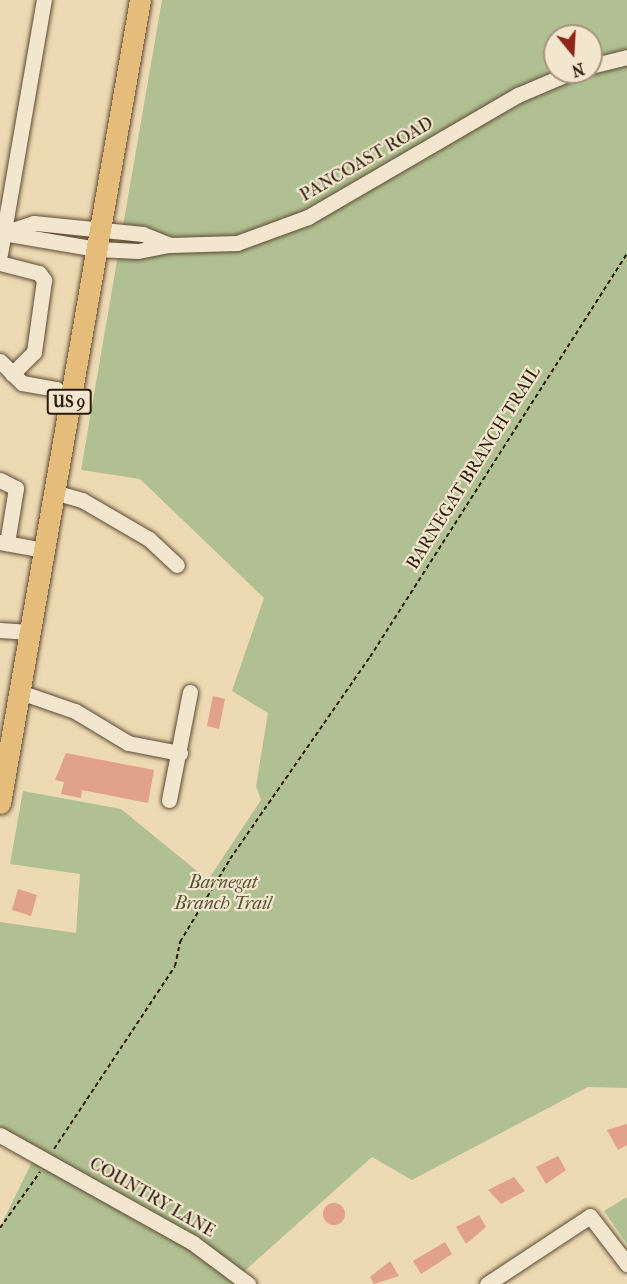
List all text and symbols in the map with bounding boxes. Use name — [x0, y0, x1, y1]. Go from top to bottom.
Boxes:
north arrow — [543, 24, 603, 84]
text: N — [569, 59, 587, 81]
street label: PANCOAST ROAD — [297, 113, 437, 207]
street label: BARNEGAT BRANCH TRAIL — [402, 362, 546, 574]
road number: US 9 — [46, 389, 92, 415]
park label: Barnegat Branch Trail — [175, 873, 271, 916]
street label: COUNTRY LANE — [85, 1153, 219, 1243]

